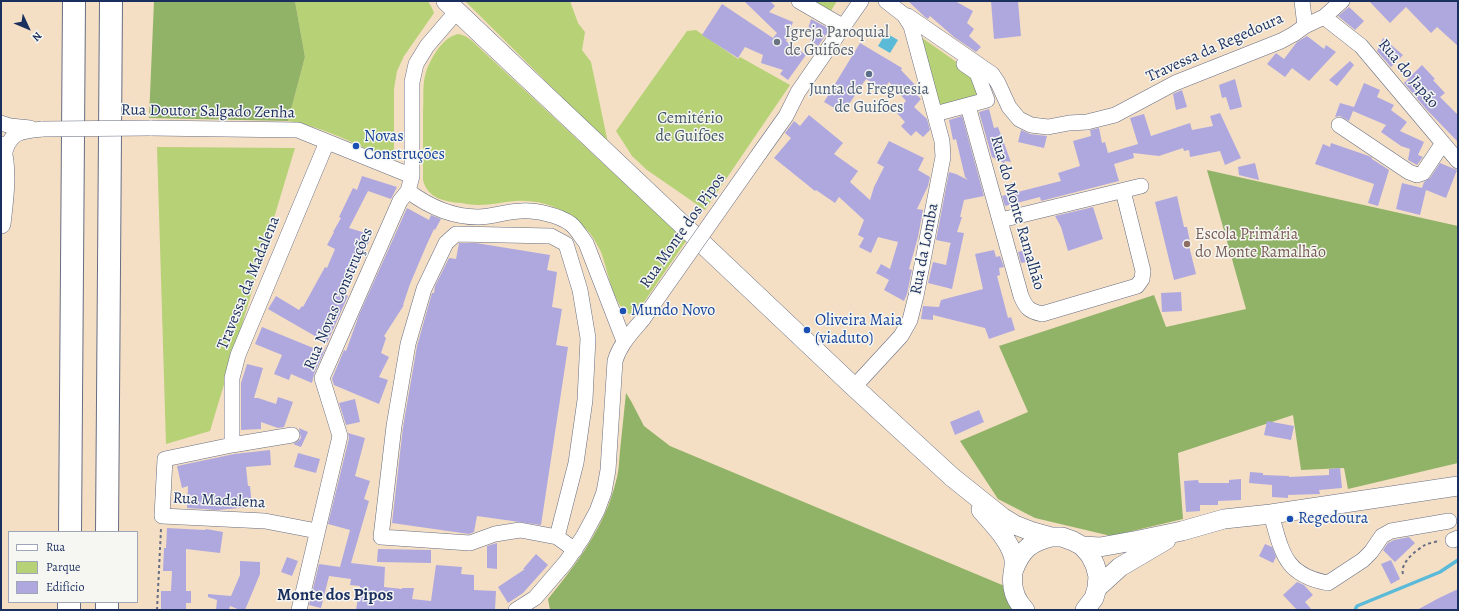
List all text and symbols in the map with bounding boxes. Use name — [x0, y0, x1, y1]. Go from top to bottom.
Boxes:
north arrow — [8, 8, 48, 48]
street label: Travessa da Regedoura — [1143, 9, 1287, 87]
place label: Igreja Paroquial de Guifões — [785, 23, 889, 61]
text: N — [29, 29, 45, 45]
street label: Rua do Japão — [1374, 36, 1442, 112]
marker: Igreja Paroquial de Guifões — [772, 37, 782, 47]
marker: Junta de Freguesia de Guifões — [864, 69, 874, 79]
place label: Junta de Freguesia de Guifões — [809, 80, 929, 118]
street label: Rua Doutor Salgado Zenha — [121, 101, 295, 123]
park label: Cemitério de Guifões — [655, 109, 725, 147]
place label: Novas Construções — [364, 127, 445, 165]
street label: Rua do Monte Ramalhão — [986, 134, 1048, 292]
marker: Novas Construções — [351, 141, 361, 151]
street label: Rua Monte dos Pipos — [636, 170, 730, 292]
street label: Rua da Lomba — [907, 202, 943, 296]
street label: Travessa da Madalena — [213, 213, 285, 353]
street label: Rua Novas Construções — [300, 225, 378, 373]
place label: Escola Primária do Monte Ramalhão — [1195, 225, 1326, 263]
marker: Escola Primária do Monte Ramalhão — [1182, 239, 1192, 249]
place label: Mundo Novo — [631, 301, 715, 321]
marker: Mundo Novo — [618, 306, 628, 316]
place label: Oliveira Maia (viaduto) — [815, 311, 902, 349]
marker: Oliveira Maia (viaduto) — [802, 325, 812, 335]
street label: Rua Madalena — [172, 489, 266, 513]
place label: Regedoura — [1298, 509, 1368, 529]
marker: Regedoura — [1285, 514, 1295, 524]
legend — [8, 531, 138, 603]
text: Rua — [46, 539, 65, 555]
text: Parque — [46, 559, 81, 575]
text: Edifício — [46, 579, 84, 595]
district label: Monte dos Pipos — [277, 586, 393, 606]

